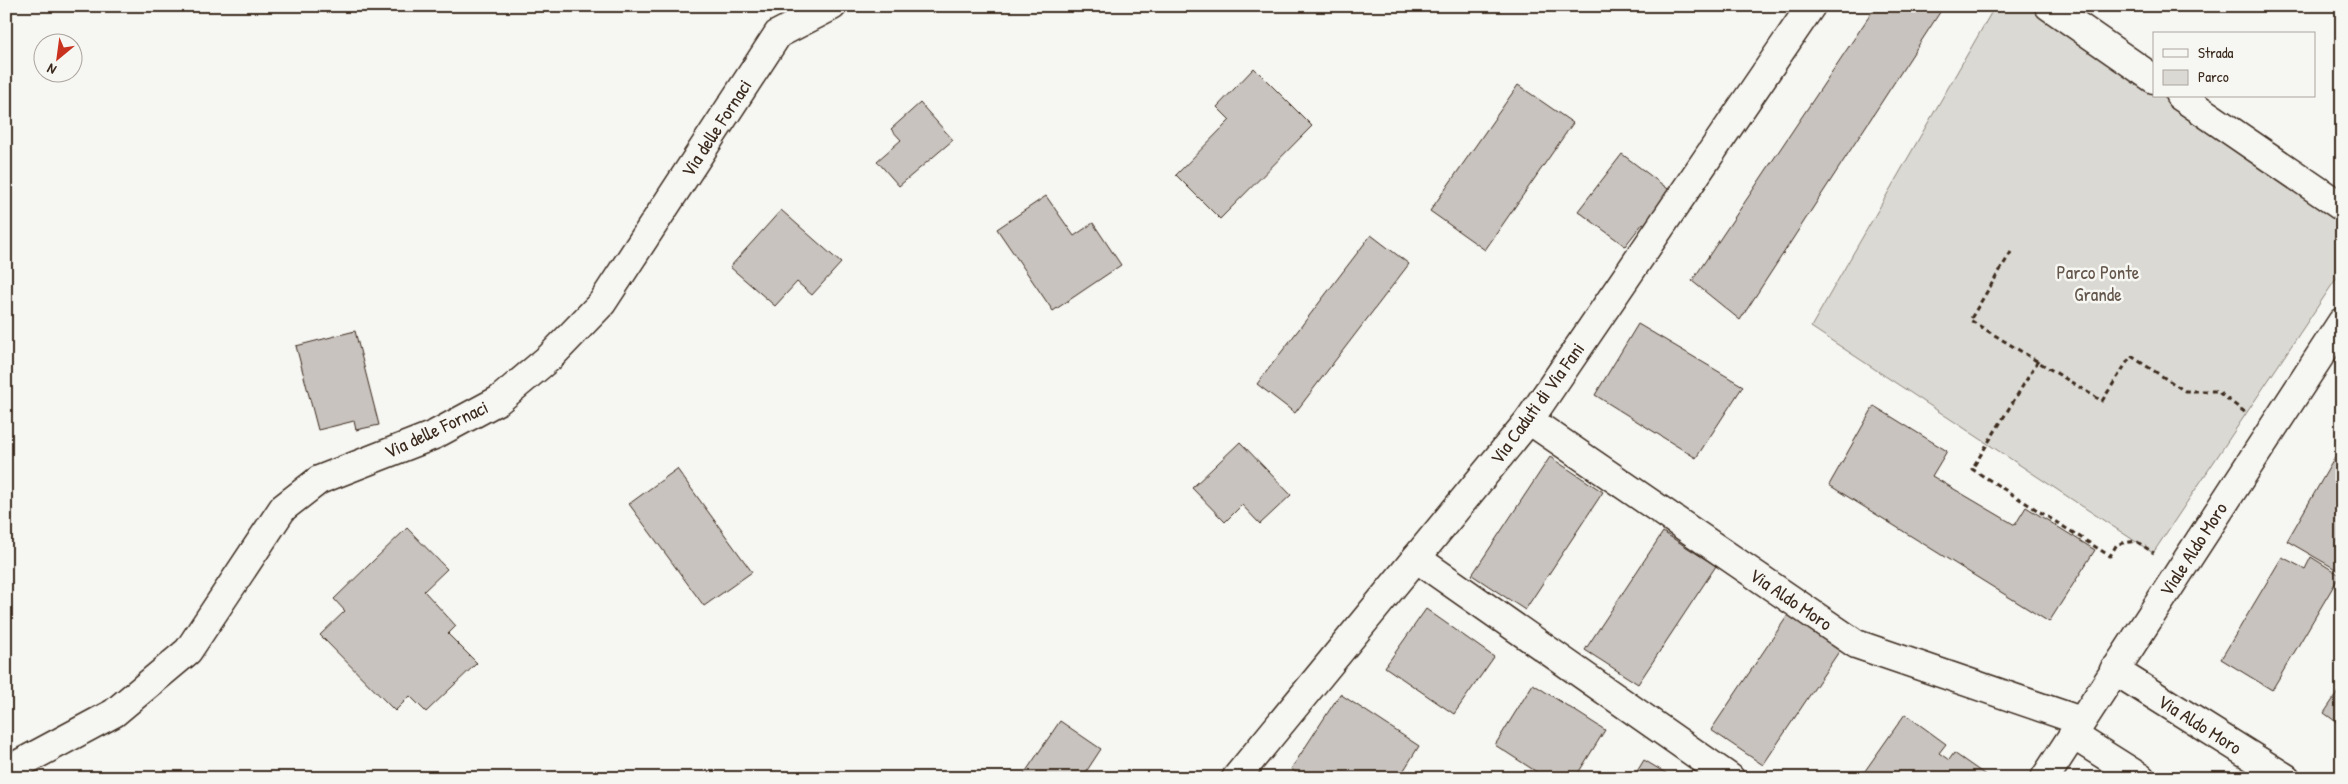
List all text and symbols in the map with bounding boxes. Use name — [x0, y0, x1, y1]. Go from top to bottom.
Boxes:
north arrow — [32, 32, 82, 82]
legend — [2153, 32, 2316, 98]
text: Strada — [2198, 42, 2234, 63]
text: N — [43, 59, 59, 80]
text: Parco — [2198, 66, 2229, 87]
street label: Via delle Fornaci — [675, 74, 757, 182]
park label: Parco Ponte Grande — [2057, 259, 2140, 307]
street label: Via Caduti di Via Fani — [1484, 337, 1590, 469]
street label: Via delle Fornaci — [380, 394, 492, 464]
street label: Viale Aldo Moro — [2153, 497, 2233, 601]
street label: Via Aldo Moro — [1745, 562, 1838, 636]
street label: Via Aldo Moro — [2153, 688, 2247, 760]

